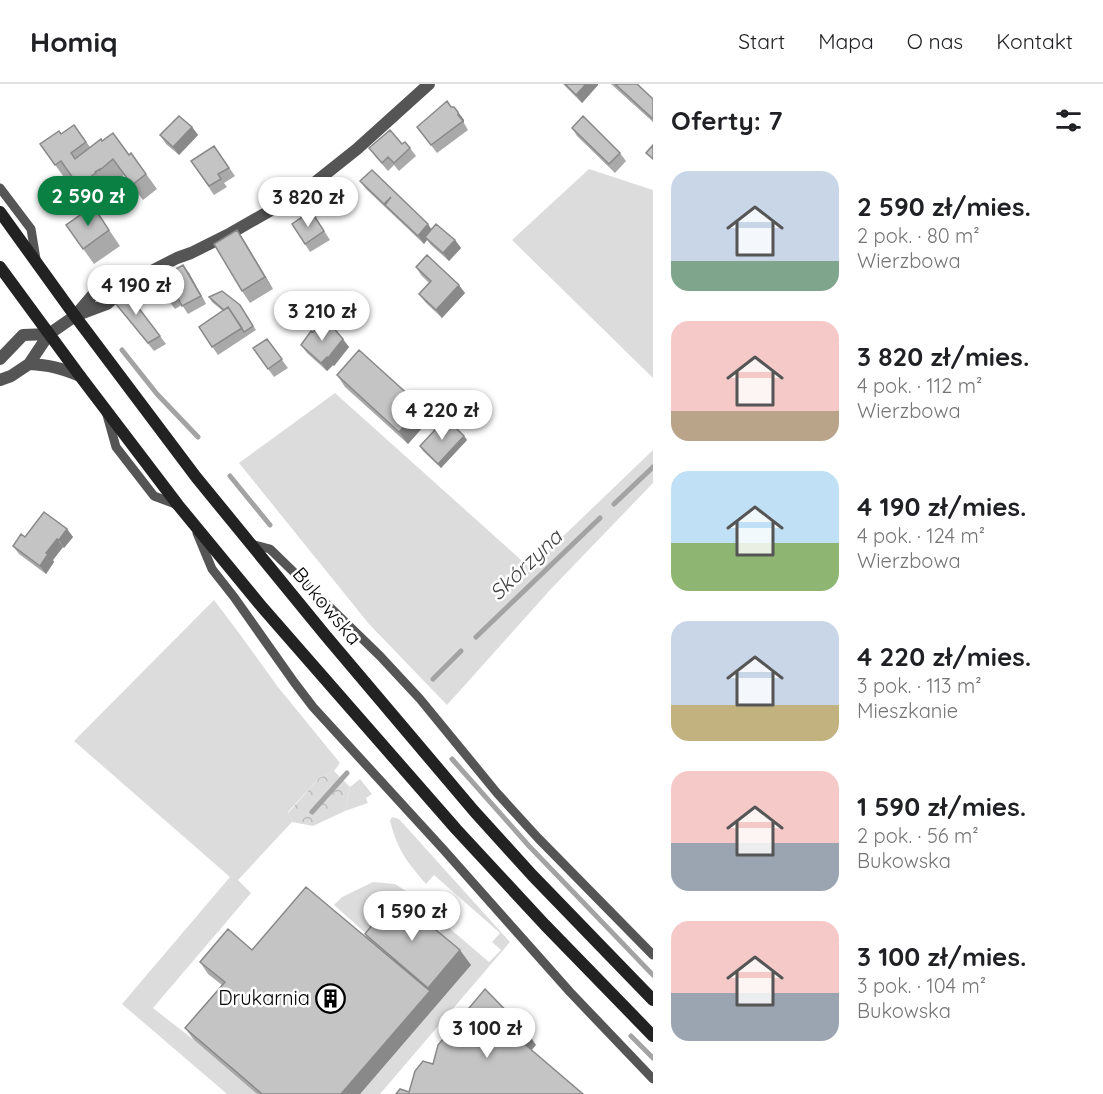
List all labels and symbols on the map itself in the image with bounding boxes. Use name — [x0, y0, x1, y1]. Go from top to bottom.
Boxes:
pin: 2 590 zł — [26, 176, 150, 227]
pin: 3 820 zł — [246, 177, 370, 228]
pin: 4 190 zł — [74, 265, 198, 316]
pin: 3 210 zł — [260, 291, 384, 342]
pin: 4 220 zł — [380, 390, 504, 441]
water label: Skórzyna — [484, 523, 568, 605]
street label: Bukowska — [288, 562, 367, 650]
pin: 1 590 zł — [350, 891, 474, 942]
building icon: Drukarnia — [315, 982, 347, 1014]
place label: Drukarnia — [218, 985, 310, 1010]
pin: 3 100 zł — [425, 1008, 549, 1059]

